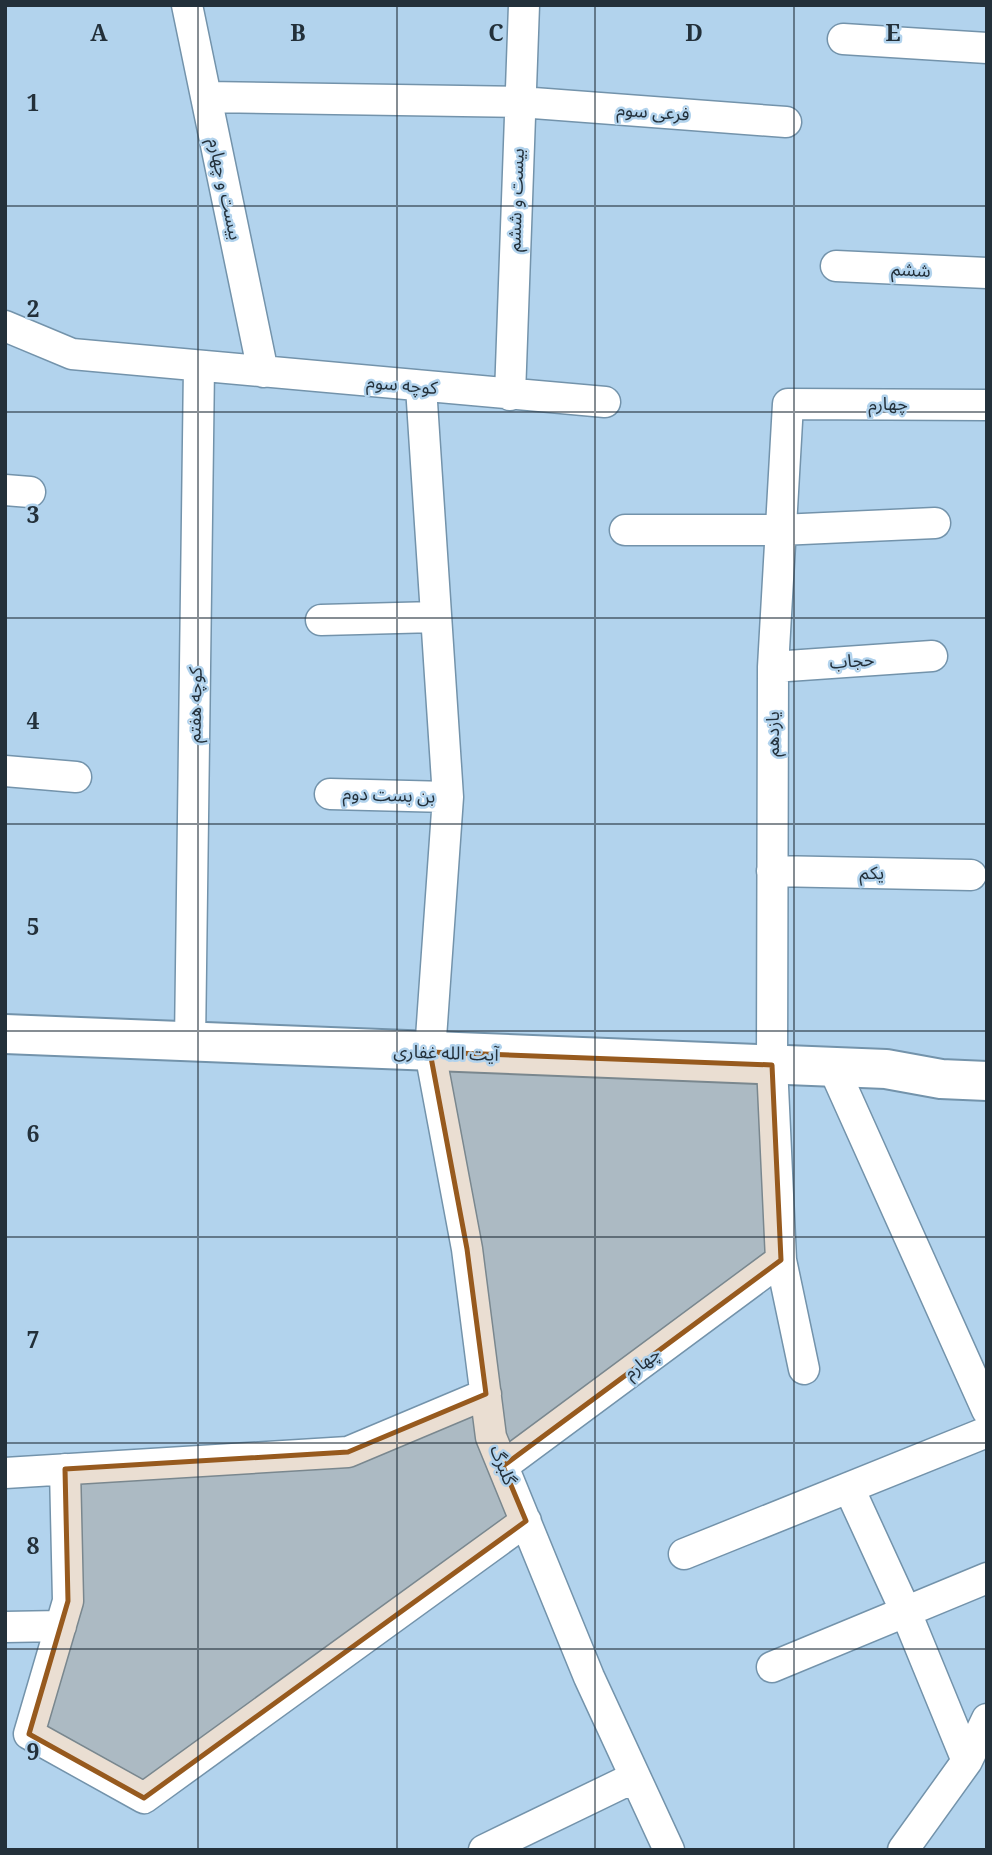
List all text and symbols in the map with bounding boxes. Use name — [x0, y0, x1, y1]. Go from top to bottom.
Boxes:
text: A — [90, 16, 108, 48]
text: B — [290, 16, 306, 48]
text: C — [488, 16, 504, 48]
text: D — [685, 16, 703, 48]
text: E — [885, 16, 901, 48]
text: 1 — [27, 86, 40, 118]
street label: فرعی سوم — [616, 96, 690, 129]
street label: بیست و چهارم — [201, 136, 248, 243]
street label: بیست و ششم — [501, 148, 531, 252]
street label: ششم — [891, 256, 931, 284]
text: 2 — [27, 292, 40, 324]
street label: کوچه سوم — [365, 369, 439, 402]
street label: چهارم — [868, 391, 908, 418]
text: 3 — [27, 498, 40, 530]
street label: حجاب — [829, 646, 875, 674]
street label: کوچه هفتم — [181, 666, 209, 743]
text: 4 — [27, 704, 40, 736]
street label: یازدهم — [760, 711, 786, 757]
street label: بن بست دوم — [342, 780, 436, 811]
street label: یکم — [859, 860, 885, 886]
text: 5 — [27, 910, 40, 942]
street label: آیت الله غفاری — [393, 1038, 500, 1066]
text: 6 — [27, 1117, 40, 1149]
text: 7 — [27, 1323, 40, 1355]
street label: چهارم — [618, 1341, 666, 1386]
street label: گلبرگ — [485, 1441, 523, 1489]
text: 8 — [27, 1529, 40, 1561]
text: 9 — [27, 1735, 40, 1767]

